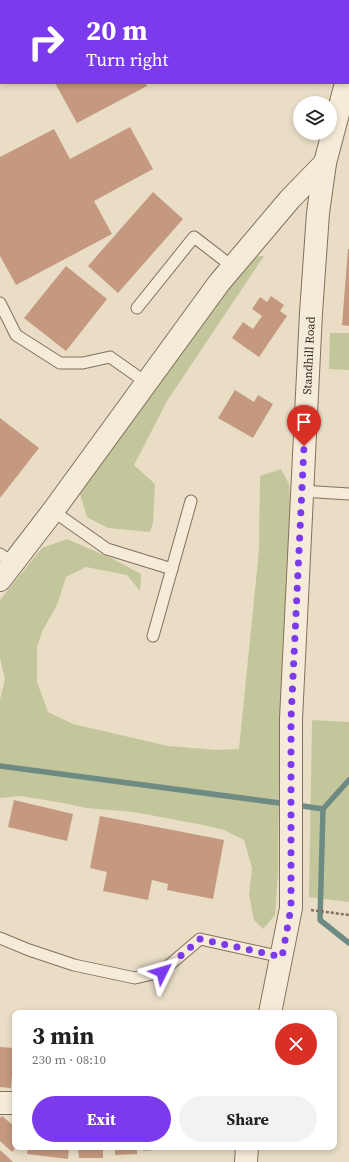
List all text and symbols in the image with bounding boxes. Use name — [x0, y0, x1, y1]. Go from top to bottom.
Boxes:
text: 20 m — [86, 11, 148, 49]
icon: right — [20, 16, 72, 68]
text: Turn right — [86, 47, 168, 72]
map controls — [293, 96, 337, 140]
button: layers — [293, 96, 337, 140]
street label: Standhill Road — [299, 316, 319, 395]
pin — [287, 405, 321, 446]
icon: arrive — [293, 411, 315, 433]
position arrow — [141, 951, 183, 993]
text: 3 min — [32, 1019, 94, 1052]
button: close — [275, 1023, 317, 1065]
text: 230 m · 08:10 — [32, 1051, 106, 1068]
button: Exit — [32, 1096, 171, 1142]
button: Share — [179, 1096, 317, 1142]

